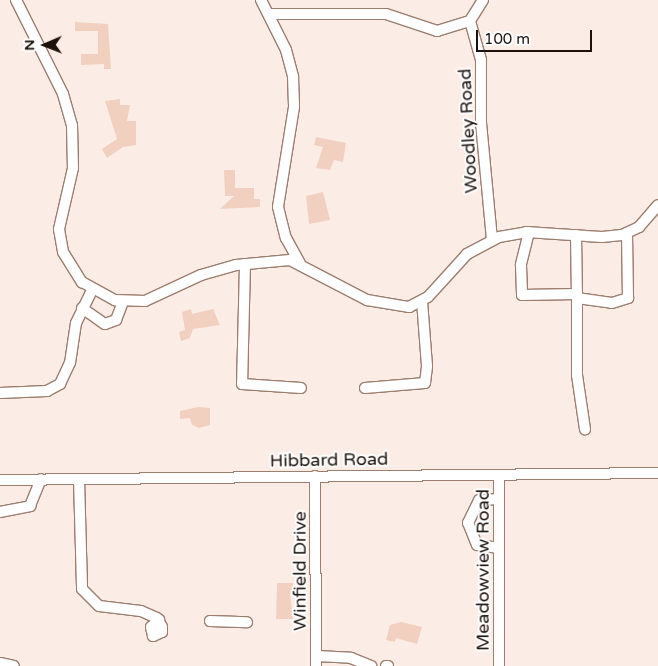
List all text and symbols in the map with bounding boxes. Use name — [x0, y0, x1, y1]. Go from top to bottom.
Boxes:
north arrow — [20, 20, 70, 70]
scale bar — [478, 20, 594, 52]
text: 100 m — [484, 30, 530, 48]
text: N — [21, 39, 38, 51]
street label: Woodley Road — [454, 68, 482, 194]
street label: Hibbard Road — [270, 448, 388, 472]
street label: Meadowview Road — [472, 489, 494, 651]
street label: Winfield Drive — [289, 511, 311, 631]

